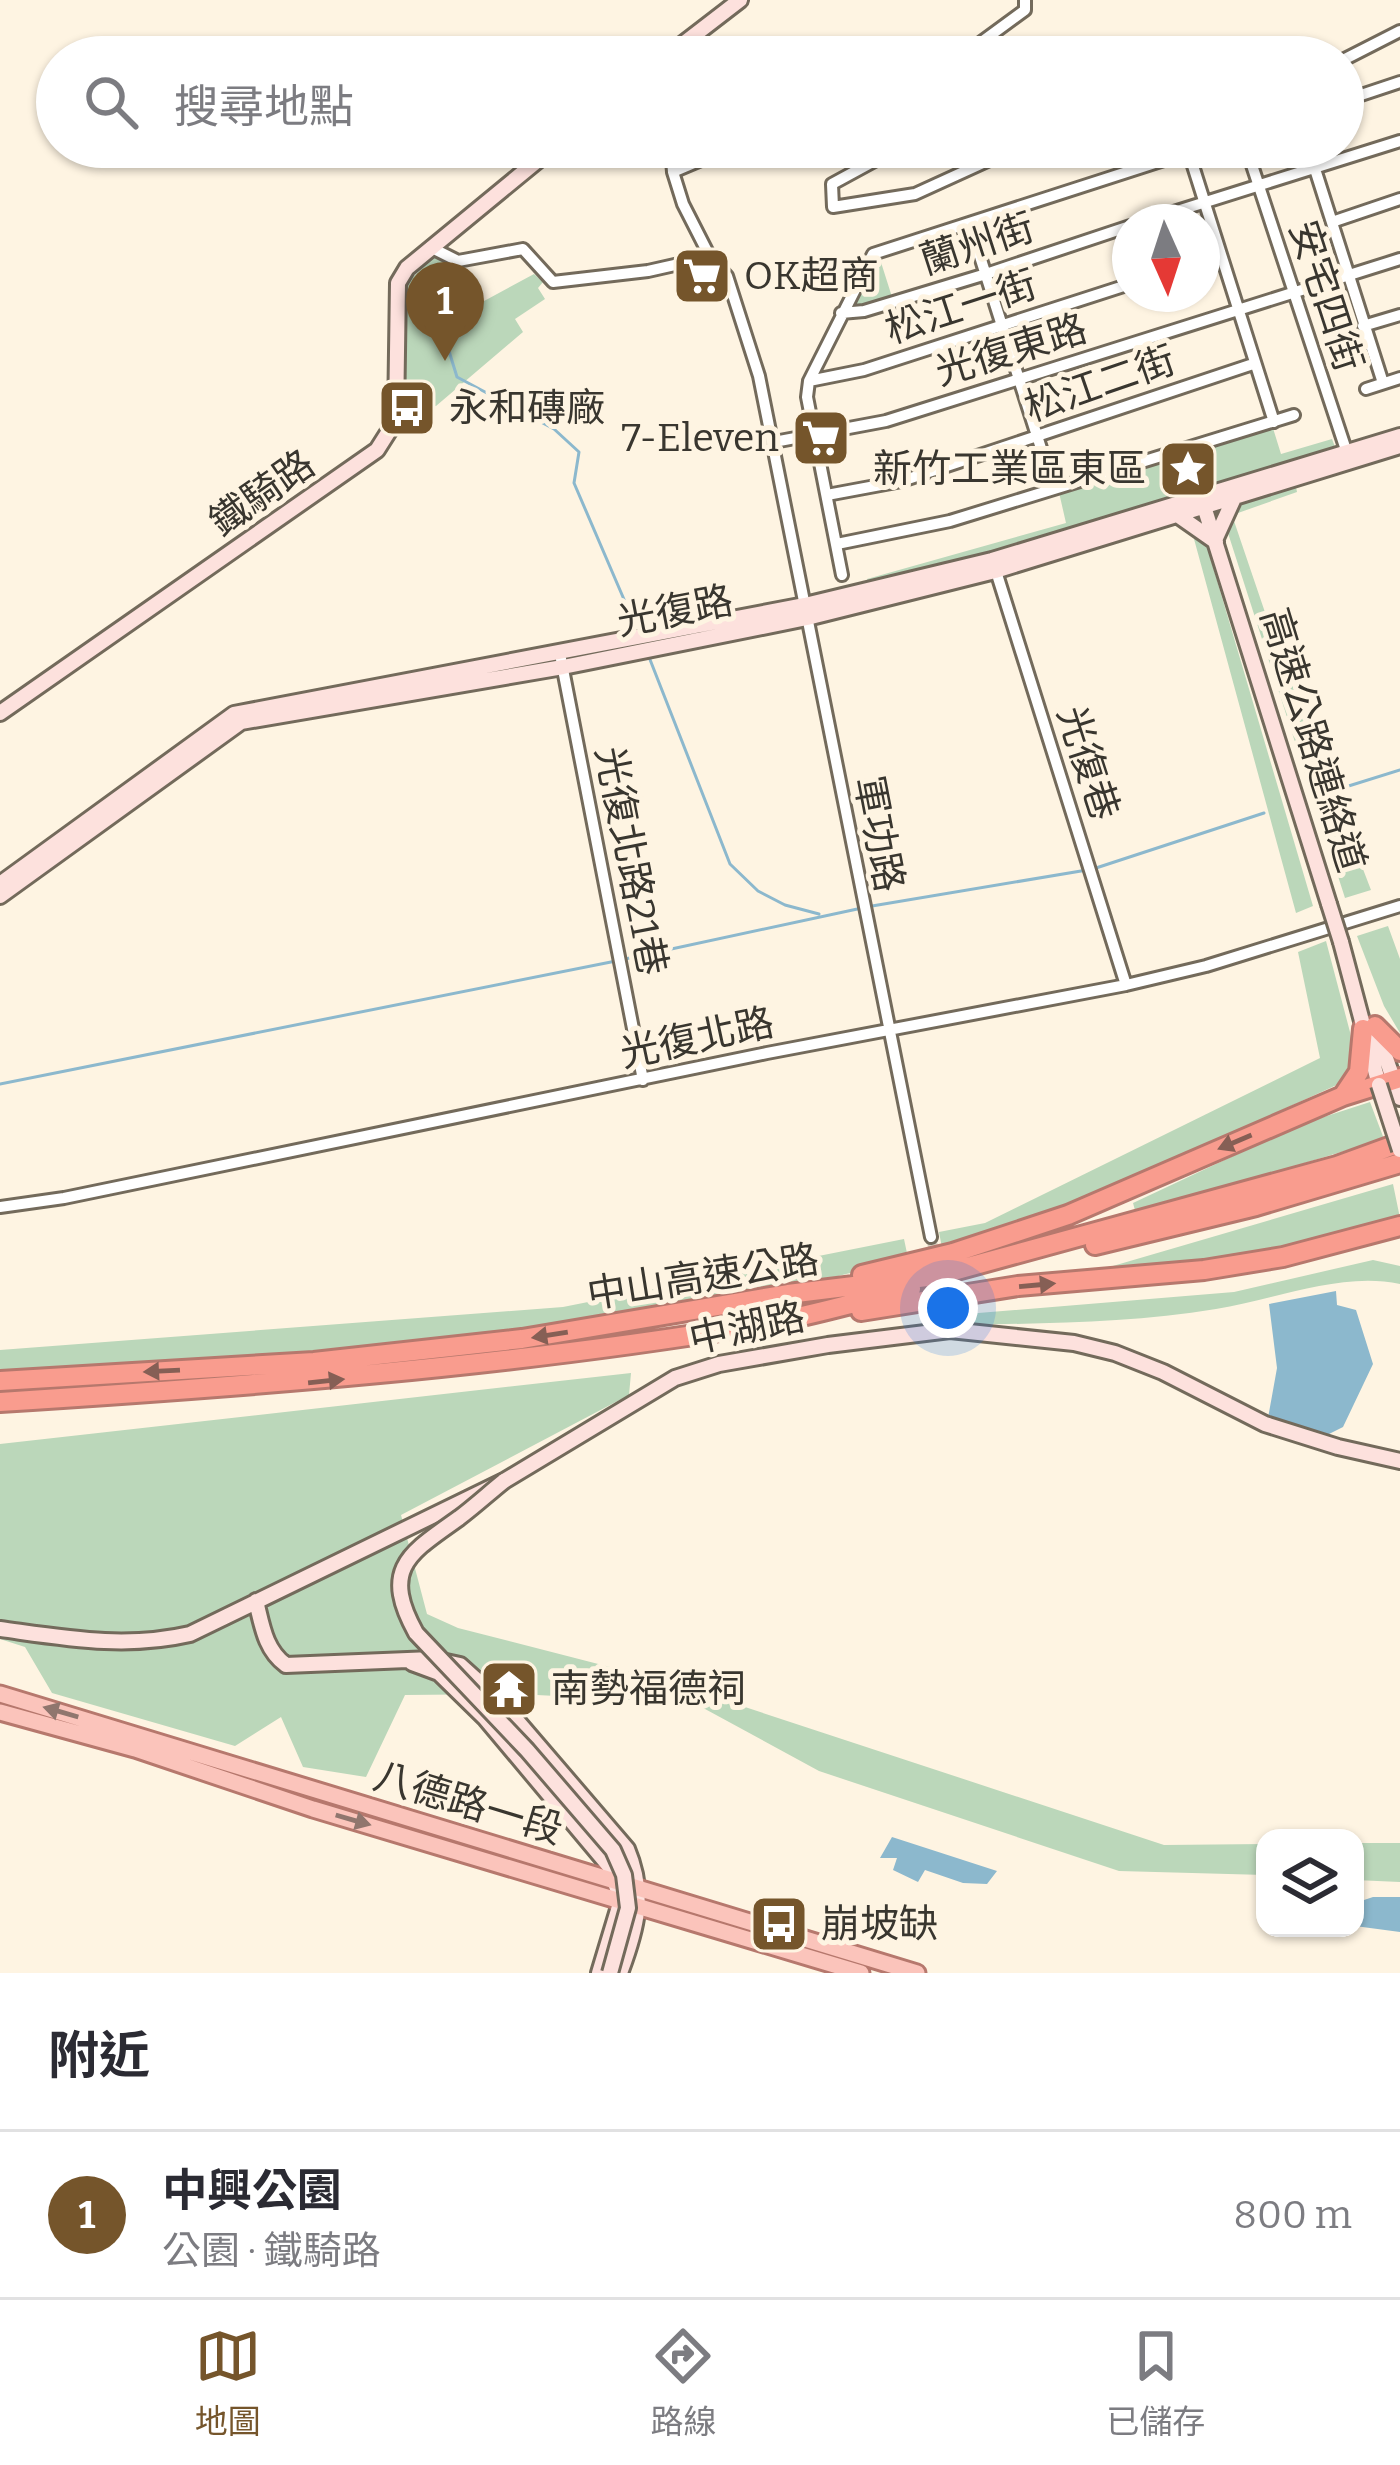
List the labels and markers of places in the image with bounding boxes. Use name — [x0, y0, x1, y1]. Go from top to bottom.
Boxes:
supermarket icon: OK超商 — [671, 245, 733, 307]
place label: OK超商 — [744, 253, 879, 299]
pin: 1 — [406, 262, 484, 361]
bus stop icon: 永和磚廠 — [376, 377, 438, 439]
place label: 永和磚廠 — [449, 385, 605, 431]
supermarket icon: 7-Eleven — [790, 407, 852, 469]
place label: 7-Eleven — [621, 415, 779, 461]
place icon: 新竹工業區東區 — [1157, 438, 1219, 500]
place label: 新竹工業區東區 — [873, 446, 1146, 492]
temple icon: 南勢福德祠 — [478, 1658, 540, 1720]
place label: 南勢福德祠 — [551, 1666, 746, 1712]
bus stop icon: 崩坡缺 — [748, 1893, 810, 1955]
place label: 崩坡缺 — [821, 1901, 938, 1947]

